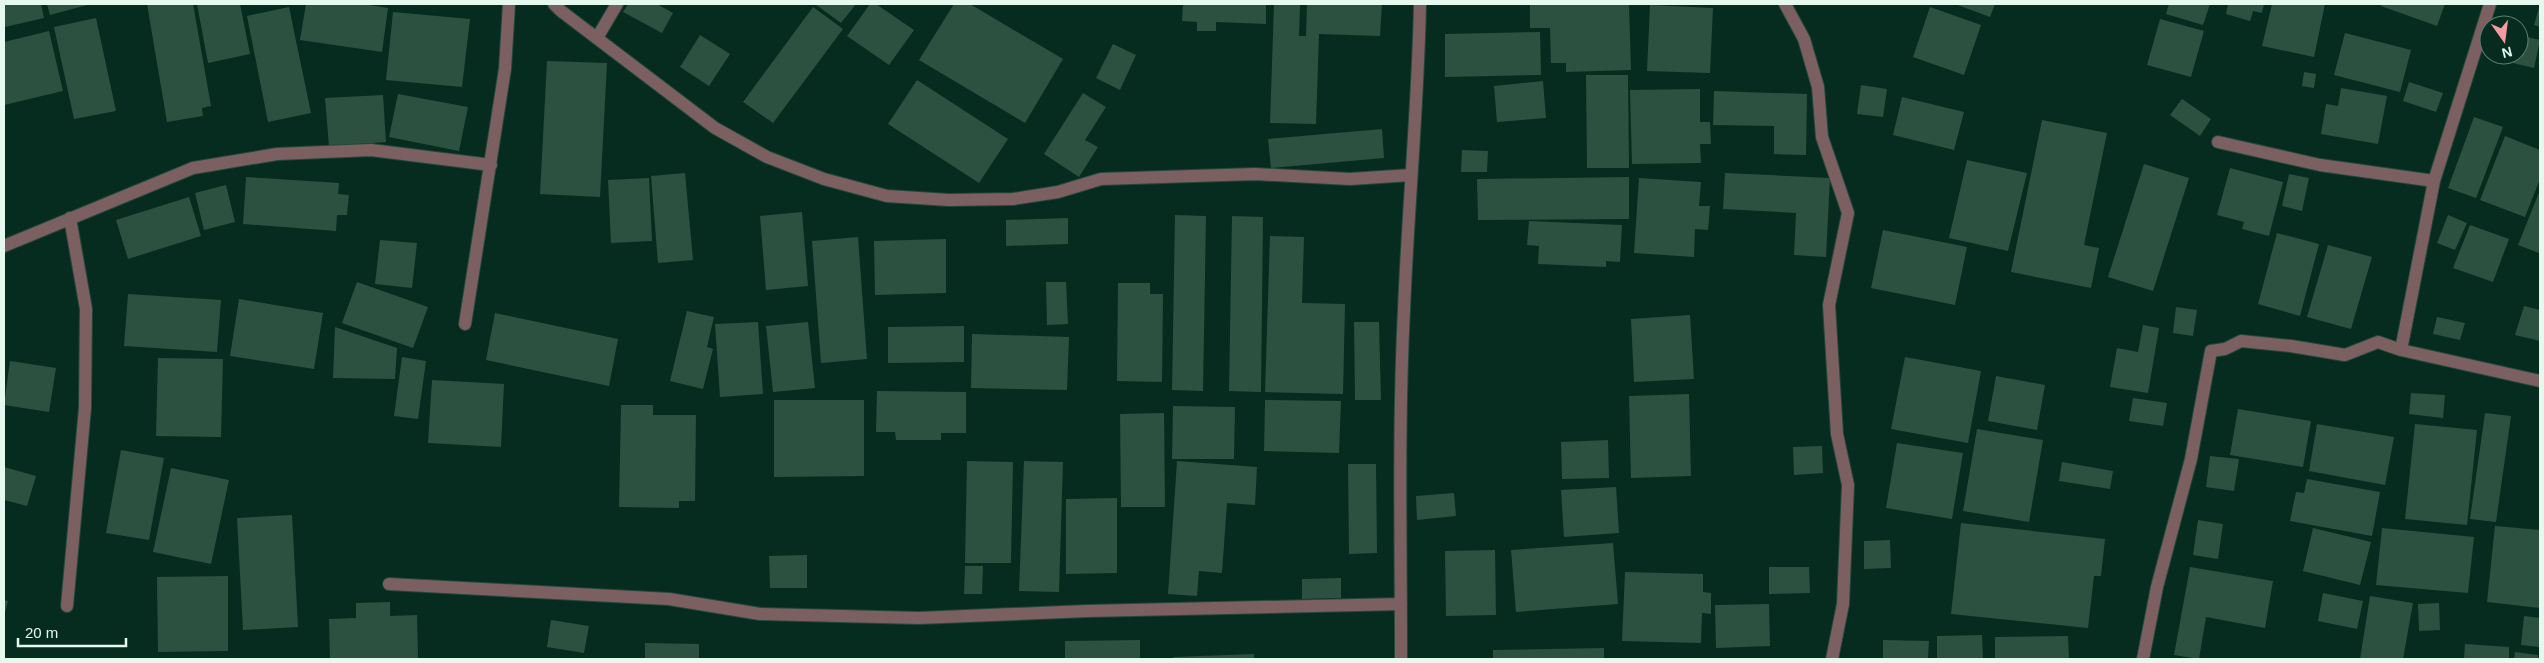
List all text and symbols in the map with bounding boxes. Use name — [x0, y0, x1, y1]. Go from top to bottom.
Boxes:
north arrow — [2479, 15, 2529, 65]
text: N — [2500, 44, 2514, 62]
scale bar — [18, 616, 125, 648]
text: 20 m — [25, 624, 58, 641]

